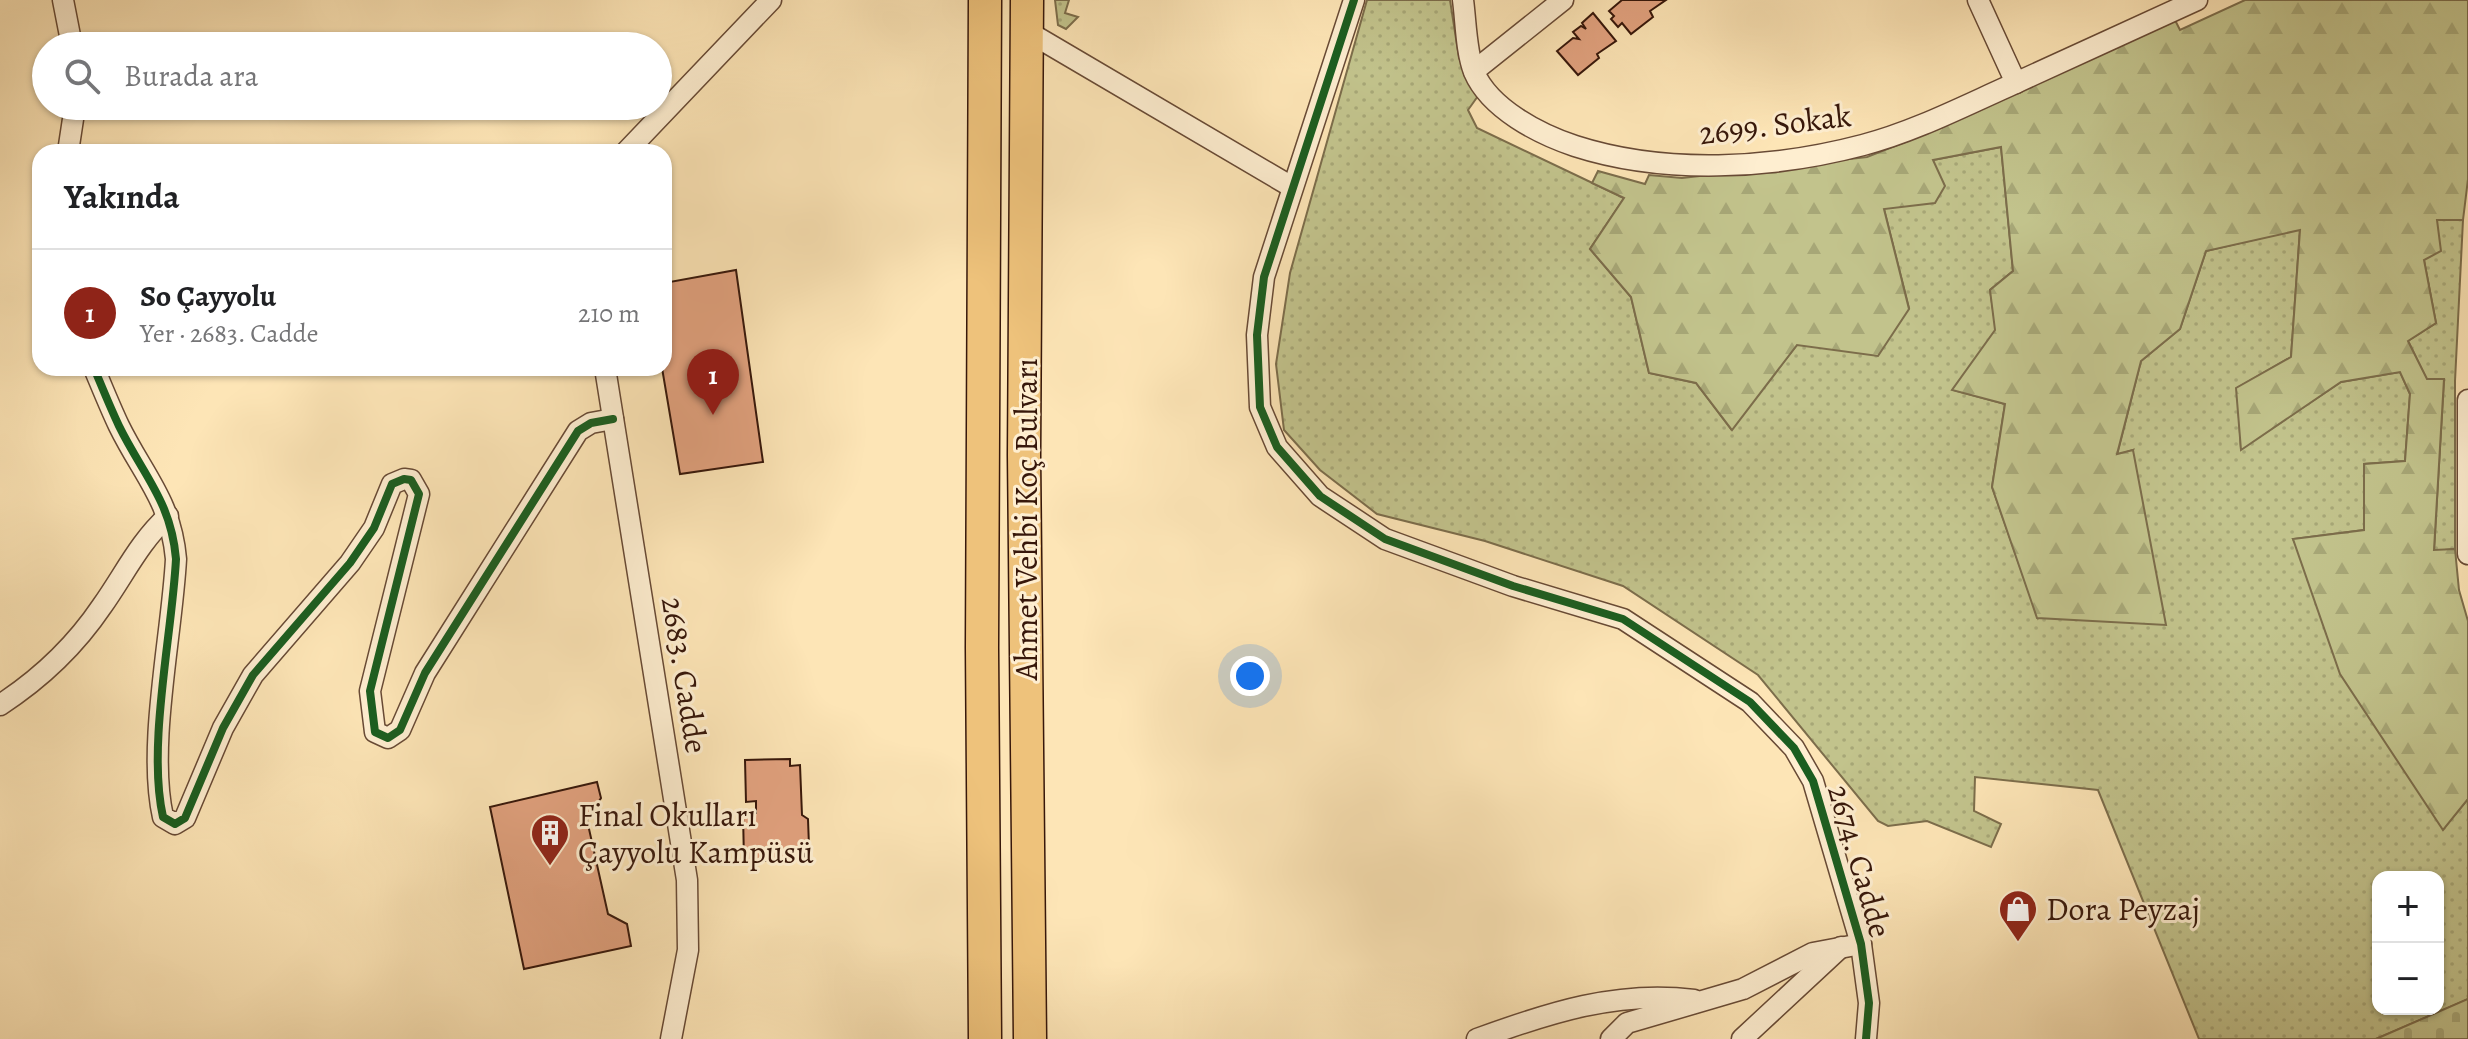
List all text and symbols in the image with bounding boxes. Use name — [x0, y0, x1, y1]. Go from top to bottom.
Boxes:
search box — [32, 32, 672, 120]
icon: search — [60, 54, 104, 98]
text: Burada ara — [124, 56, 259, 96]
street label: 2699. Sokak — [1696, 93, 1854, 155]
text: Yakında — [64, 173, 180, 220]
text: So Çayyolu — [140, 276, 276, 316]
text: 1 — [85, 296, 95, 331]
text: 210 m — [578, 296, 640, 331]
text: Yer · 2683. Cadde — [140, 316, 318, 351]
pin: 1 — [687, 349, 739, 415]
street label: Ahmet Vehbi Koç Bulvarı — [1004, 358, 1048, 681]
street label: 2683. Cadde — [651, 594, 719, 756]
your location — [1230, 656, 1270, 696]
street label: 2674. Cadde — [1817, 779, 1903, 943]
place label: Final Okulları Çayyolu Kampüsü — [578, 793, 814, 874]
building icon: Final Okulları Çayyolu Kampüsü — [529, 812, 571, 867]
map controls — [2372, 871, 2444, 1015]
button: + — [2372, 871, 2444, 943]
place label: Dora Peyzaj — [2046, 887, 2200, 931]
shop icon: Dora Peyzaj — [1997, 888, 2039, 943]
button: − — [2372, 943, 2444, 1015]

